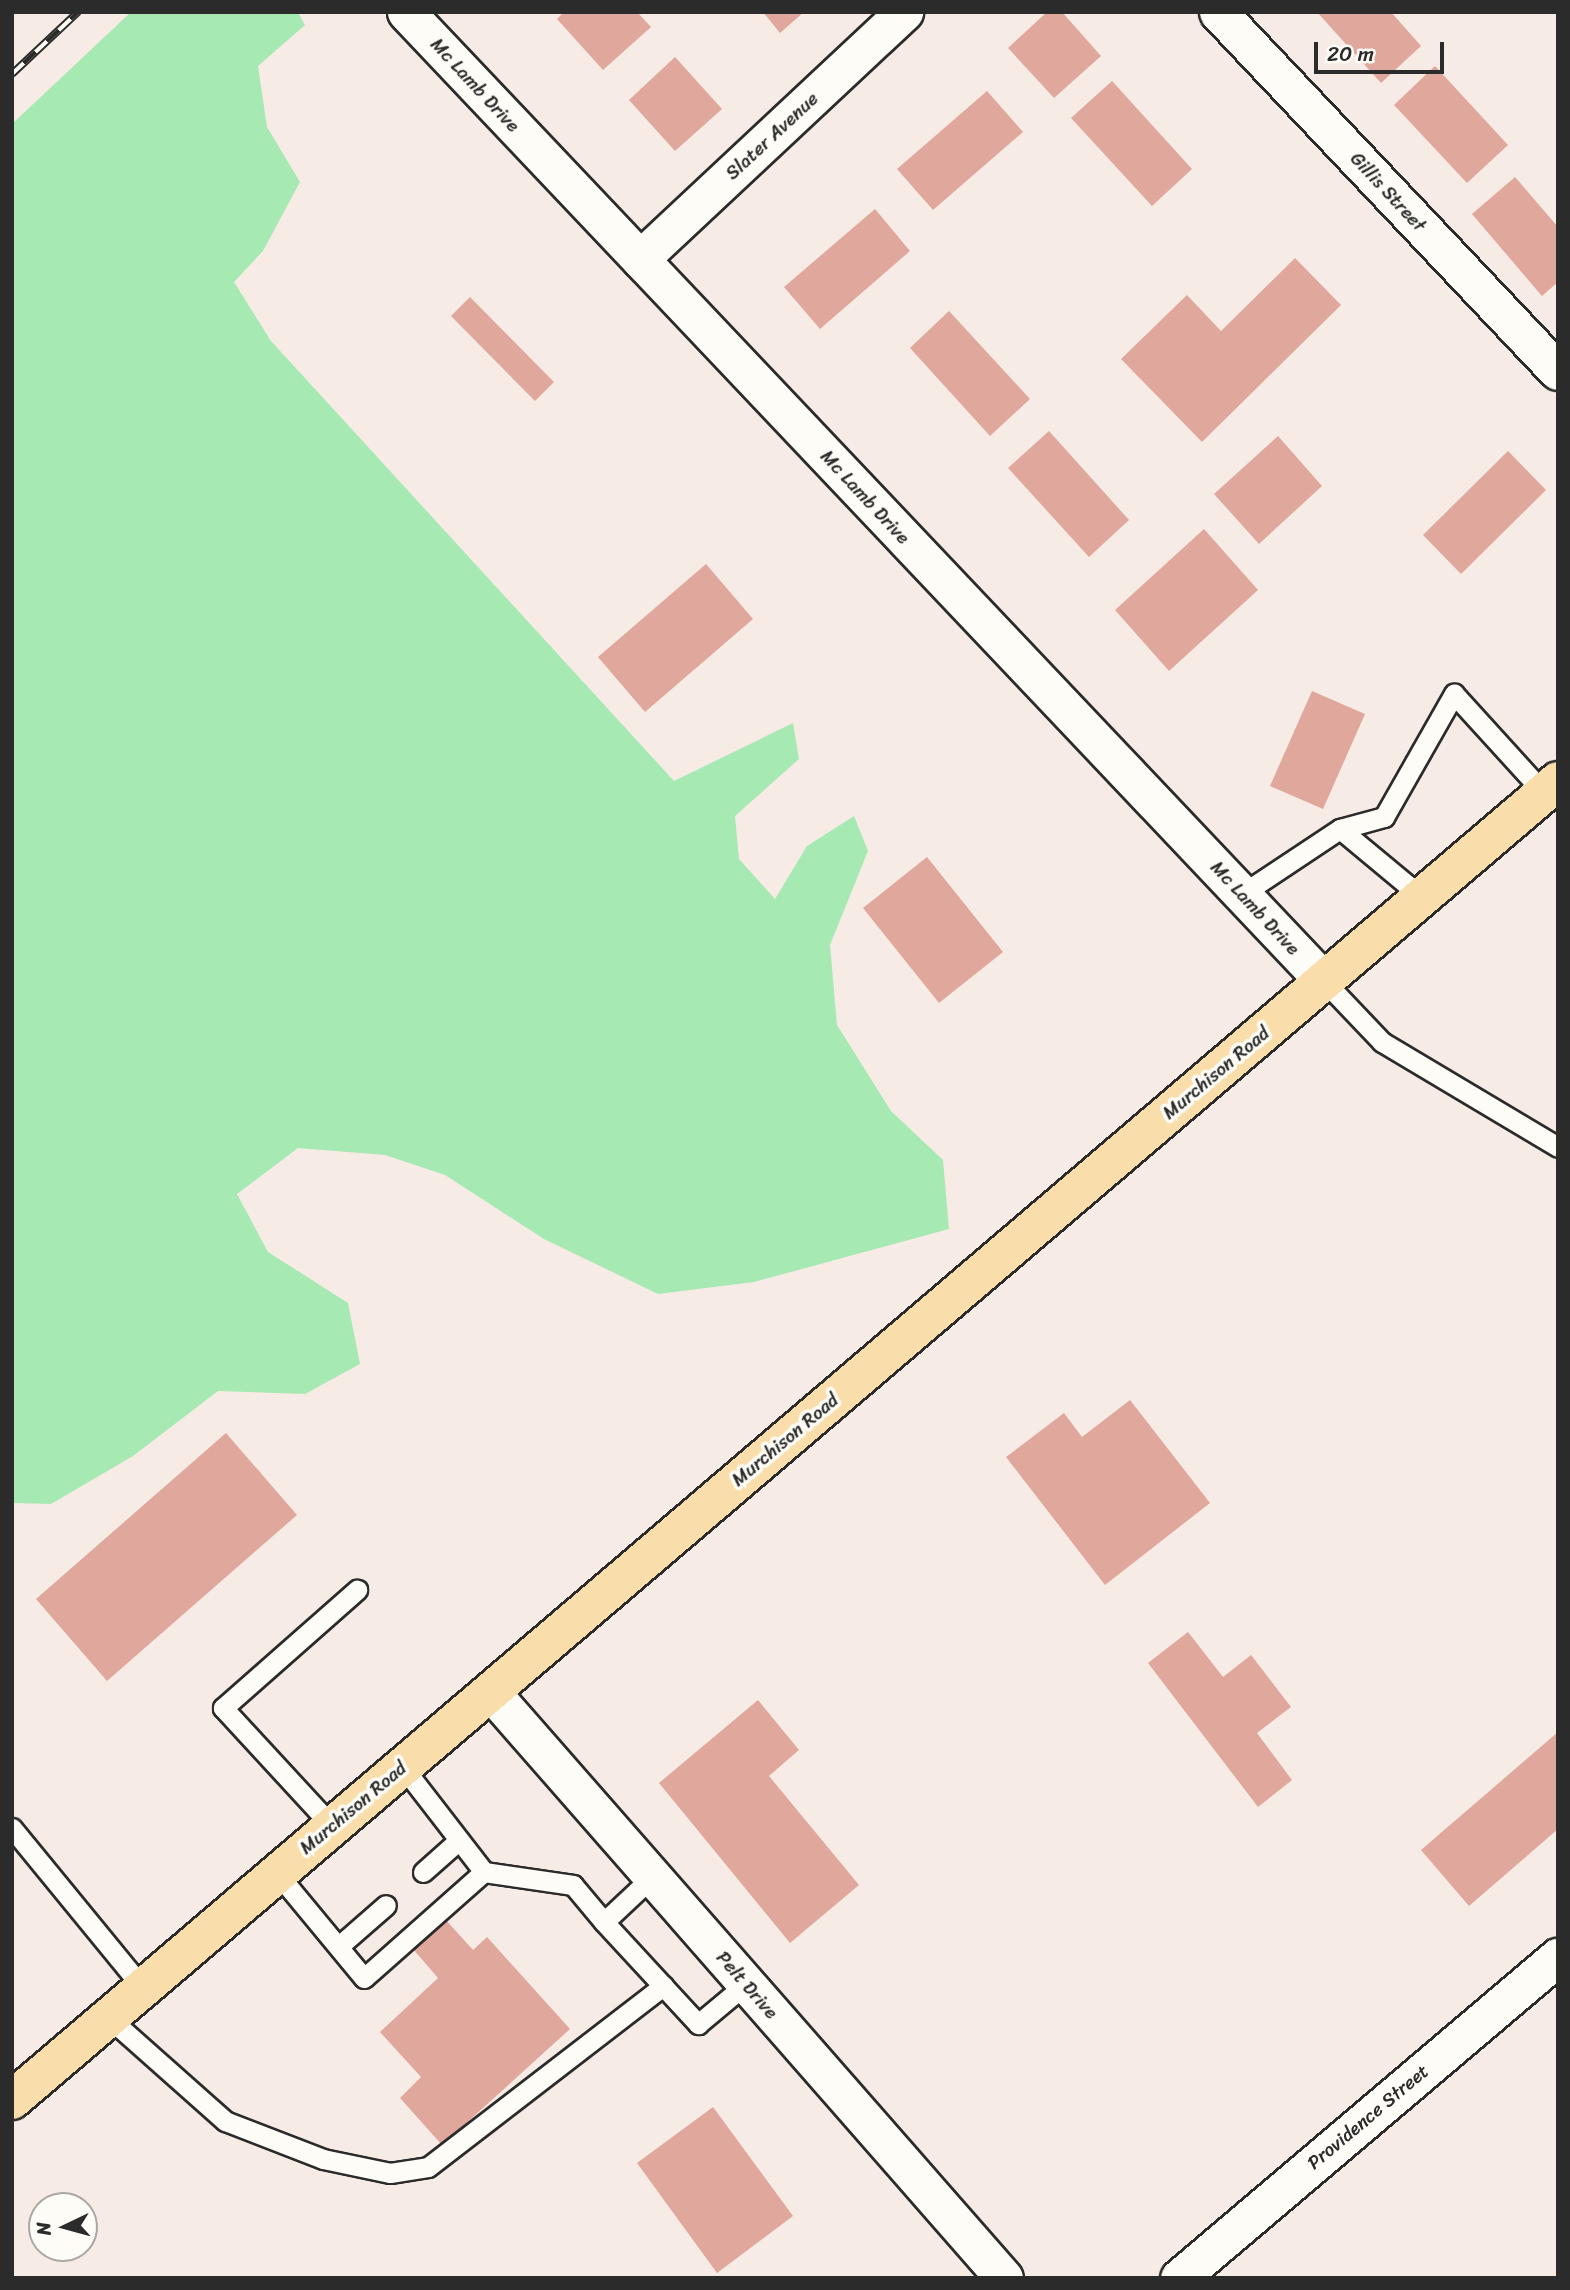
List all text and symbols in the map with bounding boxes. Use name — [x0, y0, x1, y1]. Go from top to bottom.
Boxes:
scale bar — [1318, 28, 1448, 72]
street label: Mc Lamb Drive — [425, 33, 525, 137]
text: 20 m — [1327, 35, 1374, 73]
street label: Slater Avenue — [721, 87, 823, 185]
street label: Gillis Street — [1345, 147, 1431, 237]
street label: Mc Lamb Drive — [815, 445, 915, 549]
street label: Mc Lamb Drive — [1205, 856, 1305, 960]
street label: Murchison Road — [1158, 1022, 1274, 1124]
street label: Murchison Road — [727, 1389, 843, 1491]
street label: Murchison Road — [295, 1757, 411, 1859]
street label: Pelt Drive — [711, 1946, 783, 2024]
street label: Providence Street — [1303, 2059, 1433, 2175]
north arrow — [28, 2192, 98, 2262]
text: N — [27, 2221, 61, 2237]

